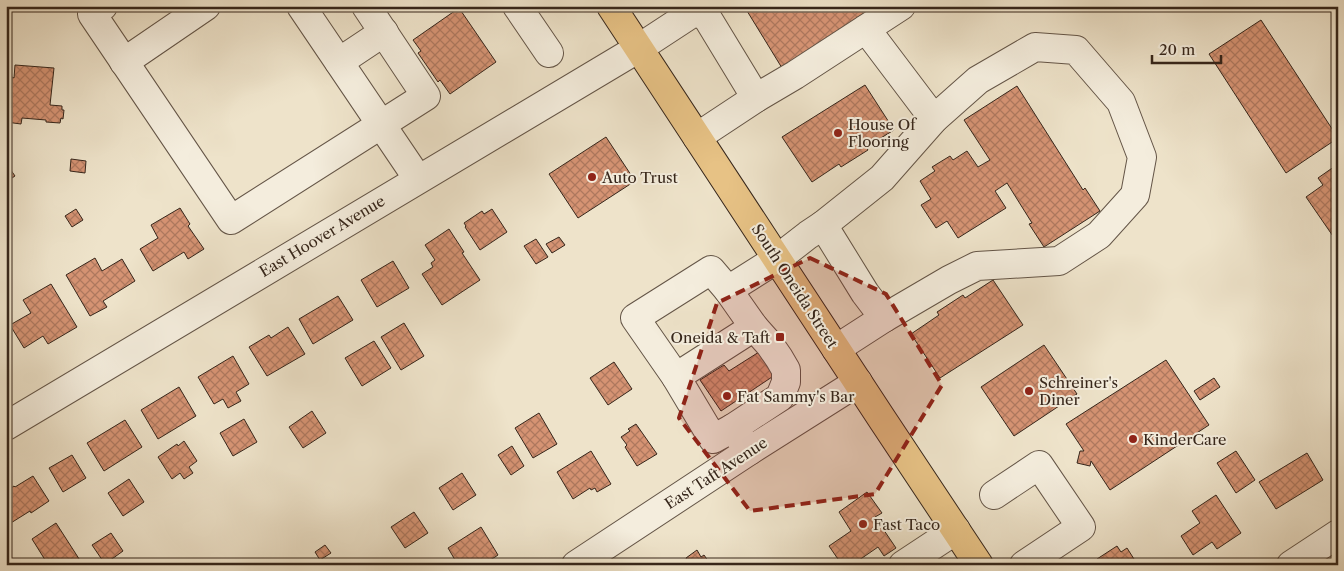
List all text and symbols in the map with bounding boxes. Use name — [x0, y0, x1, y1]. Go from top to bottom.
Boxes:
scale bar — [1152, 32, 1220, 64]
text: 20 m — [1159, 40, 1195, 59]
place label: House Of Flooring — [848, 115, 917, 151]
marker: House Of Flooring — [832, 127, 844, 139]
place label: Auto Trust — [601, 168, 679, 187]
marker: Auto Trust — [586, 171, 598, 183]
street label: East Hoover Avenue — [256, 191, 388, 281]
street label: South Oneida Street — [748, 220, 843, 352]
place label: Oneida & Taft — [671, 328, 771, 347]
marker: Oneida & Taft — [774, 331, 786, 343]
place label: Schreiner's Diner — [1039, 373, 1118, 409]
marker: Schreiner's Diner — [1023, 385, 1035, 397]
place label: Fat Sammy's Bar — [737, 387, 855, 406]
marker: Fat Sammy's Bar — [721, 390, 733, 402]
place label: KinderCare — [1143, 430, 1226, 449]
street label: East Taft Avenue — [661, 433, 771, 513]
marker: KinderCare — [1127, 433, 1139, 445]
place label: Fast Taco — [873, 515, 940, 534]
marker: Fast Taco — [857, 518, 869, 530]

